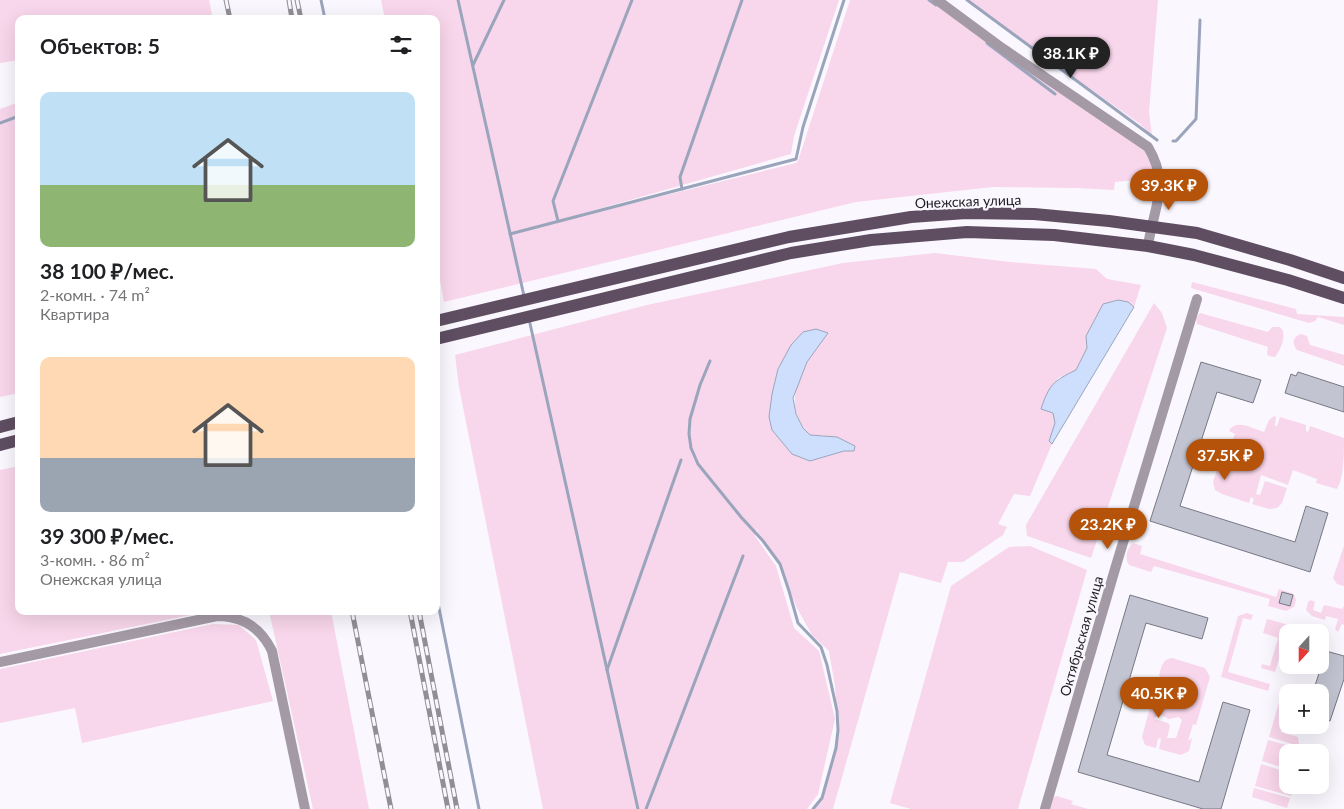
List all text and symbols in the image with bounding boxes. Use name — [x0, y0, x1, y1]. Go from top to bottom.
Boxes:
icon: filters — [387, 31, 415, 59]
text: Объектов: 5 — [40, 33, 160, 58]
pin: 38.1K ₽ — [1025, 36, 1117, 79]
text: 38.1K ₽ — [1043, 43, 1099, 62]
icon: home — [183, 125, 273, 215]
pin: 39.3K ₽ — [1123, 168, 1215, 211]
text: 39.3K ₽ — [1141, 175, 1197, 194]
street label: Онежская улица — [914, 191, 1022, 211]
text: 38 100 ₽/мес. — [40, 258, 174, 283]
text: 2-комн. · 74 m² — [40, 285, 150, 304]
text: Квартира — [40, 304, 109, 323]
icon: home — [183, 390, 273, 480]
pin: 37.5K ₽ — [1179, 438, 1271, 481]
text: 37.5K ₽ — [1197, 445, 1253, 464]
pin: 23.2K ₽ — [1062, 508, 1154, 550]
text: 23.2K ₽ — [1080, 514, 1136, 533]
text: 39 300 ₽/мес. — [40, 523, 174, 548]
text: 3-комн. · 86 m² — [40, 550, 150, 569]
text: Онежская улица — [40, 569, 162, 588]
street label: Октябрьская улица — [1056, 574, 1106, 698]
north arrow — [1279, 624, 1329, 674]
map controls — [1279, 624, 1329, 794]
pin: 40.5K ₽ — [1113, 676, 1205, 719]
text: 40.5K ₽ — [1131, 683, 1187, 702]
button: + — [1279, 684, 1329, 734]
button: − — [1279, 744, 1329, 794]

